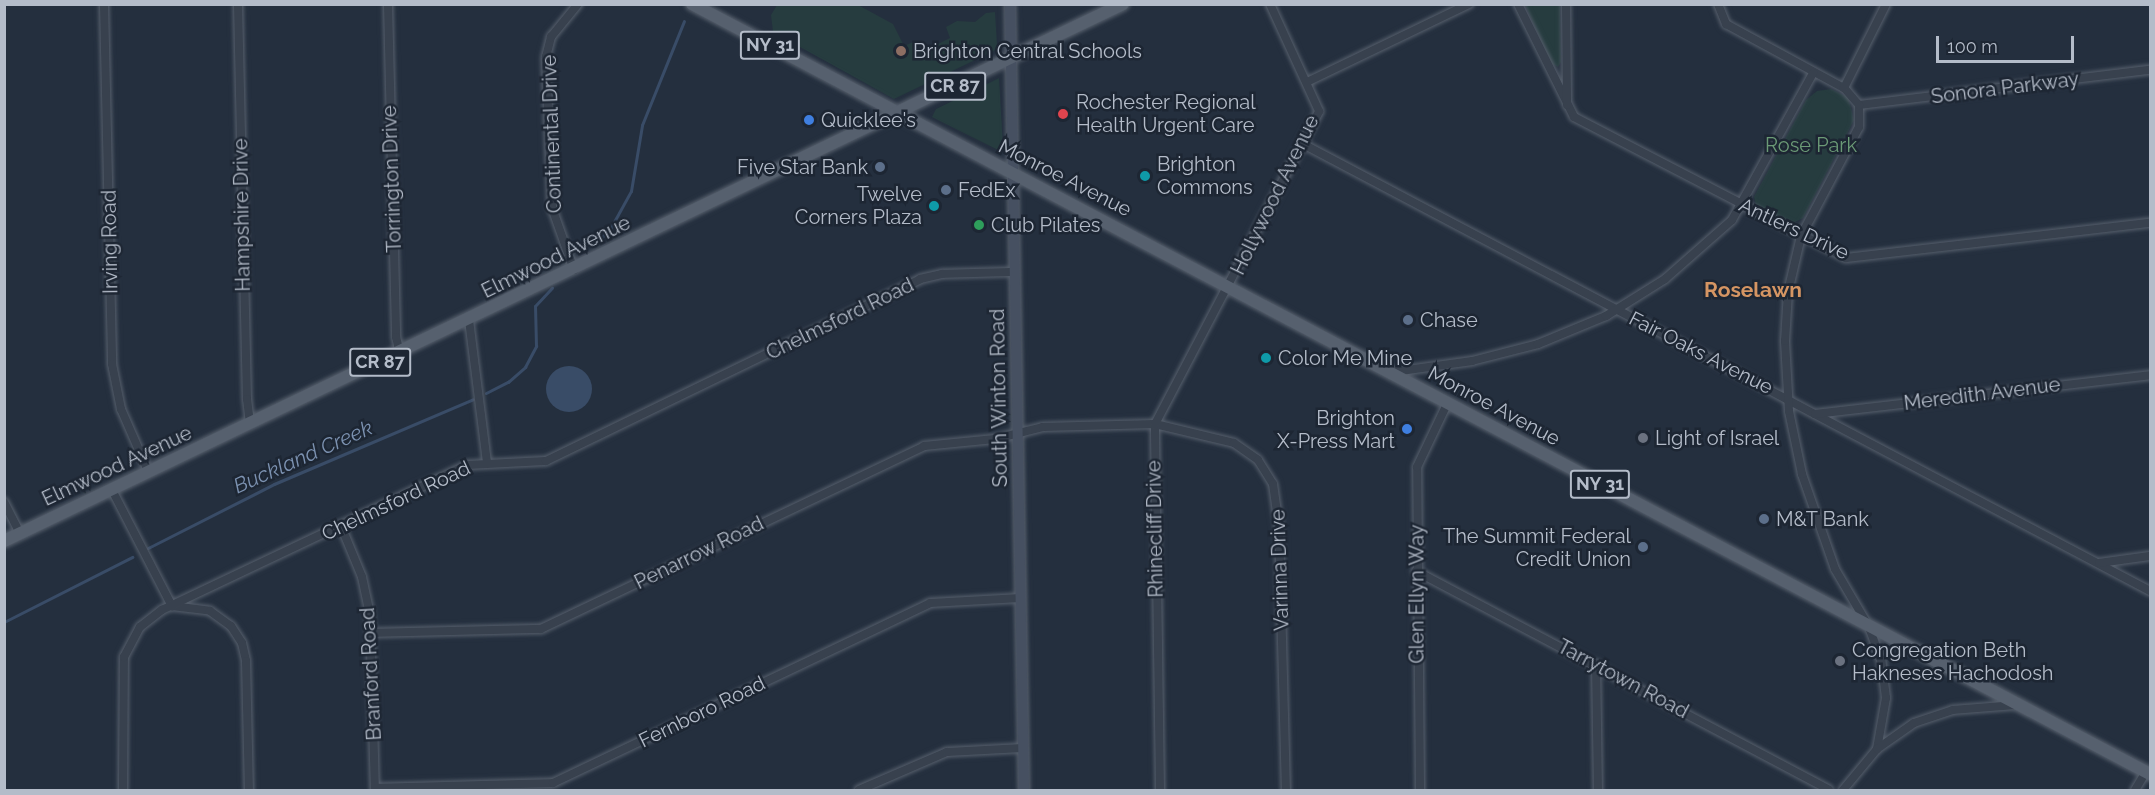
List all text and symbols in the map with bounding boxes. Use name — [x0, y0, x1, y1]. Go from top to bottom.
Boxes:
scale bar — [1939, 24, 2077, 62]
road number: NY 31 — [738, 30, 802, 60]
text: 100 m — [1947, 36, 1998, 57]
place label: Brighton Central Schools — [913, 39, 1143, 63]
marker: Brighton Central Schools — [894, 44, 908, 58]
street label: Continental Drive — [537, 54, 567, 214]
street label: Sonora Parkway — [1930, 67, 2080, 109]
road number: CR 87 — [924, 71, 986, 101]
place label: Rochester Regional Health Urgent Care — [1076, 90, 1256, 137]
street label: Torrington Drive — [377, 105, 407, 253]
marker: Rochester Regional Health Urgent Care — [1054, 105, 1072, 123]
place label: Quicklee's — [821, 108, 916, 132]
street label: Hollywood Avenue — [1226, 111, 1324, 279]
marker: Quicklee's — [802, 113, 816, 127]
park label: Rose Park — [1765, 133, 1857, 157]
street label: Monroe Avenue — [994, 134, 1136, 222]
street label: Hampshire Drive — [229, 138, 255, 292]
place label: Brighton Commons — [1157, 152, 1253, 199]
place label: Five Star Bank — [737, 155, 868, 179]
marker: Five Star Bank — [873, 160, 887, 174]
marker: Brighton Commons — [1138, 169, 1152, 183]
place label: FedEx — [958, 178, 1016, 202]
place label: Twelve Corners Plaza — [795, 183, 922, 230]
marker: FedEx — [939, 183, 953, 197]
street label: Irving Road — [97, 190, 123, 294]
street label: Antlers Drive — [1735, 193, 1853, 265]
marker: Twelve Corners Plaza — [927, 199, 941, 213]
street label: Elmwood Avenue — [477, 210, 635, 304]
place label: Club Pilates — [991, 213, 1100, 237]
marker: Club Pilates — [972, 218, 986, 232]
street label: Chelmsford Road — [762, 273, 918, 365]
district label: Roselawn — [1704, 277, 1802, 303]
street label: Fair Oaks Avenue — [1625, 306, 1777, 400]
street label: South Winton Road — [985, 308, 1013, 488]
place label: Chase — [1420, 308, 1478, 332]
marker: Chase — [1401, 313, 1415, 327]
place label: Color Me Mine — [1278, 346, 1413, 370]
road number: CR 87 — [348, 347, 412, 377]
marker: Color Me Mine — [1259, 351, 1273, 365]
street label: Monroe Avenue — [1424, 361, 1564, 451]
street label: Meredith Avenue — [1902, 372, 2062, 416]
place label: Brighton X-Press Mart — [1277, 406, 1395, 453]
water label: Buckland Creek — [230, 415, 376, 499]
street label: Elmwood Avenue — [38, 421, 196, 511]
marker: Brighton X-Press Mart — [1400, 422, 1414, 436]
place label: Light of Israel — [1655, 426, 1780, 450]
marker: Light of Israel — [1636, 431, 1650, 445]
street label: Chelmsford Road — [318, 456, 474, 546]
street label: Rhinecliff Drive — [1142, 460, 1168, 598]
road number: NY 31 — [1568, 469, 1632, 499]
place label: M&T Bank — [1776, 507, 1870, 531]
street label: Varinna Drive — [1266, 509, 1294, 631]
street label: Penarrow Road — [630, 511, 768, 595]
marker: M&T Bank — [1757, 512, 1771, 526]
street label: Glen Ellyn Way — [1405, 524, 1429, 664]
place label: The Summit Federal Credit Union — [1443, 524, 1631, 571]
marker: The Summit Federal Credit Union — [1636, 540, 1650, 554]
street label: Branford Road — [356, 607, 386, 741]
street label: Tarrytown Road — [1553, 634, 1693, 724]
place label: Congregation Beth Hakneses Hachodosh — [1852, 638, 2053, 685]
marker: Congregation Beth Hakneses Hachodosh — [1833, 654, 1847, 668]
street label: Fernboro Road — [635, 671, 769, 753]

